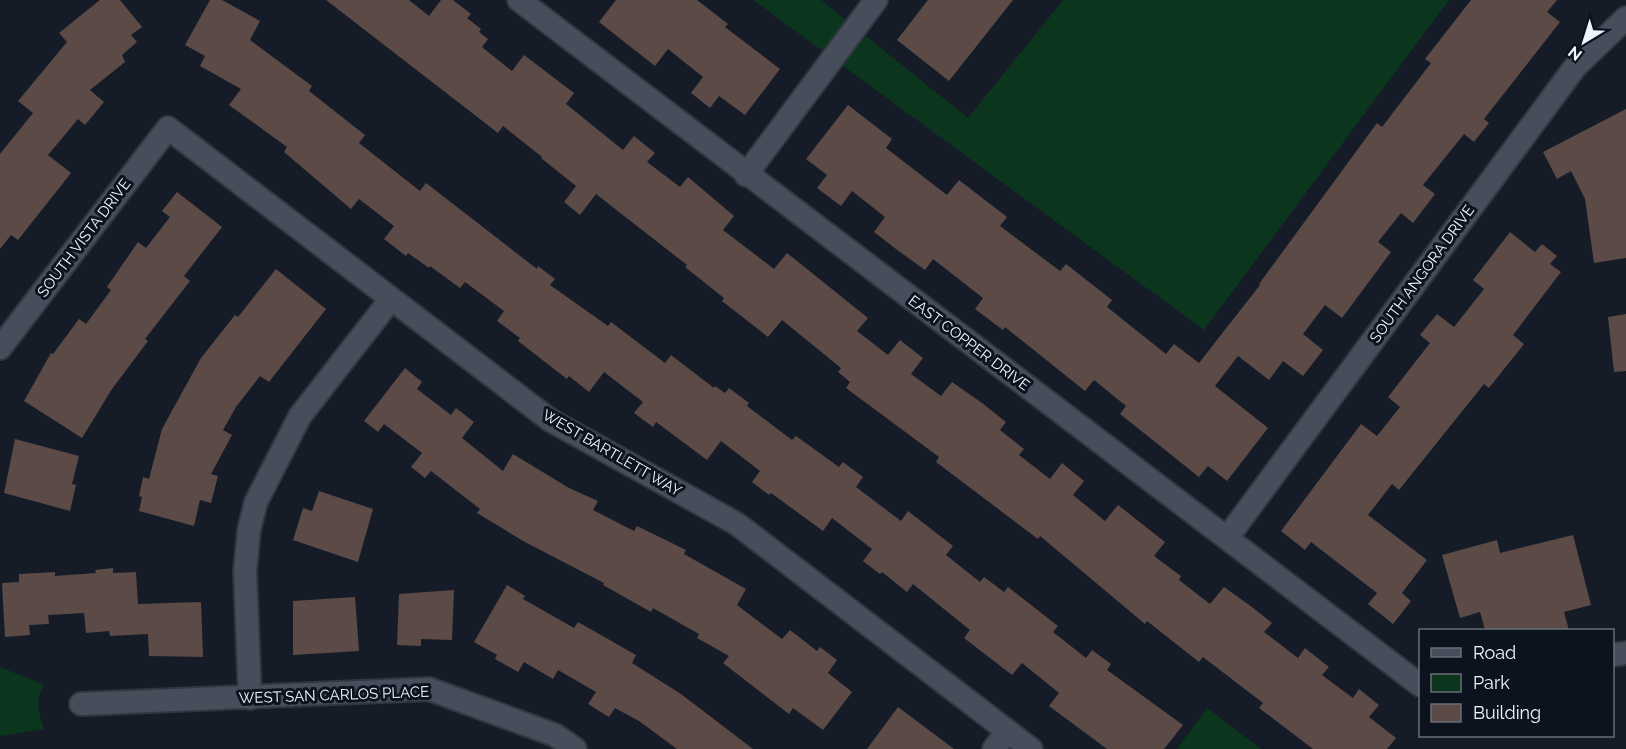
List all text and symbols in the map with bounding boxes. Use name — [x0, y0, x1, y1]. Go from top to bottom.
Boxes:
north arrow — [1554, 12, 1614, 72]
text: N — [1564, 42, 1586, 65]
street label: SOUTH VISTA DRIVE — [34, 175, 134, 301]
street label: SOUTH ANGORA DRIVE — [1366, 202, 1478, 346]
street label: EAST COPPER DRIVE — [905, 292, 1033, 394]
street label: WEST BARTLETT WAY — [539, 406, 685, 500]
legend — [1419, 629, 1614, 737]
text: Road — [1473, 642, 1516, 663]
text: Park — [1473, 672, 1510, 693]
street label: WEST SAN CARLOS PLACE — [238, 683, 430, 707]
text: Building — [1473, 702, 1541, 723]

